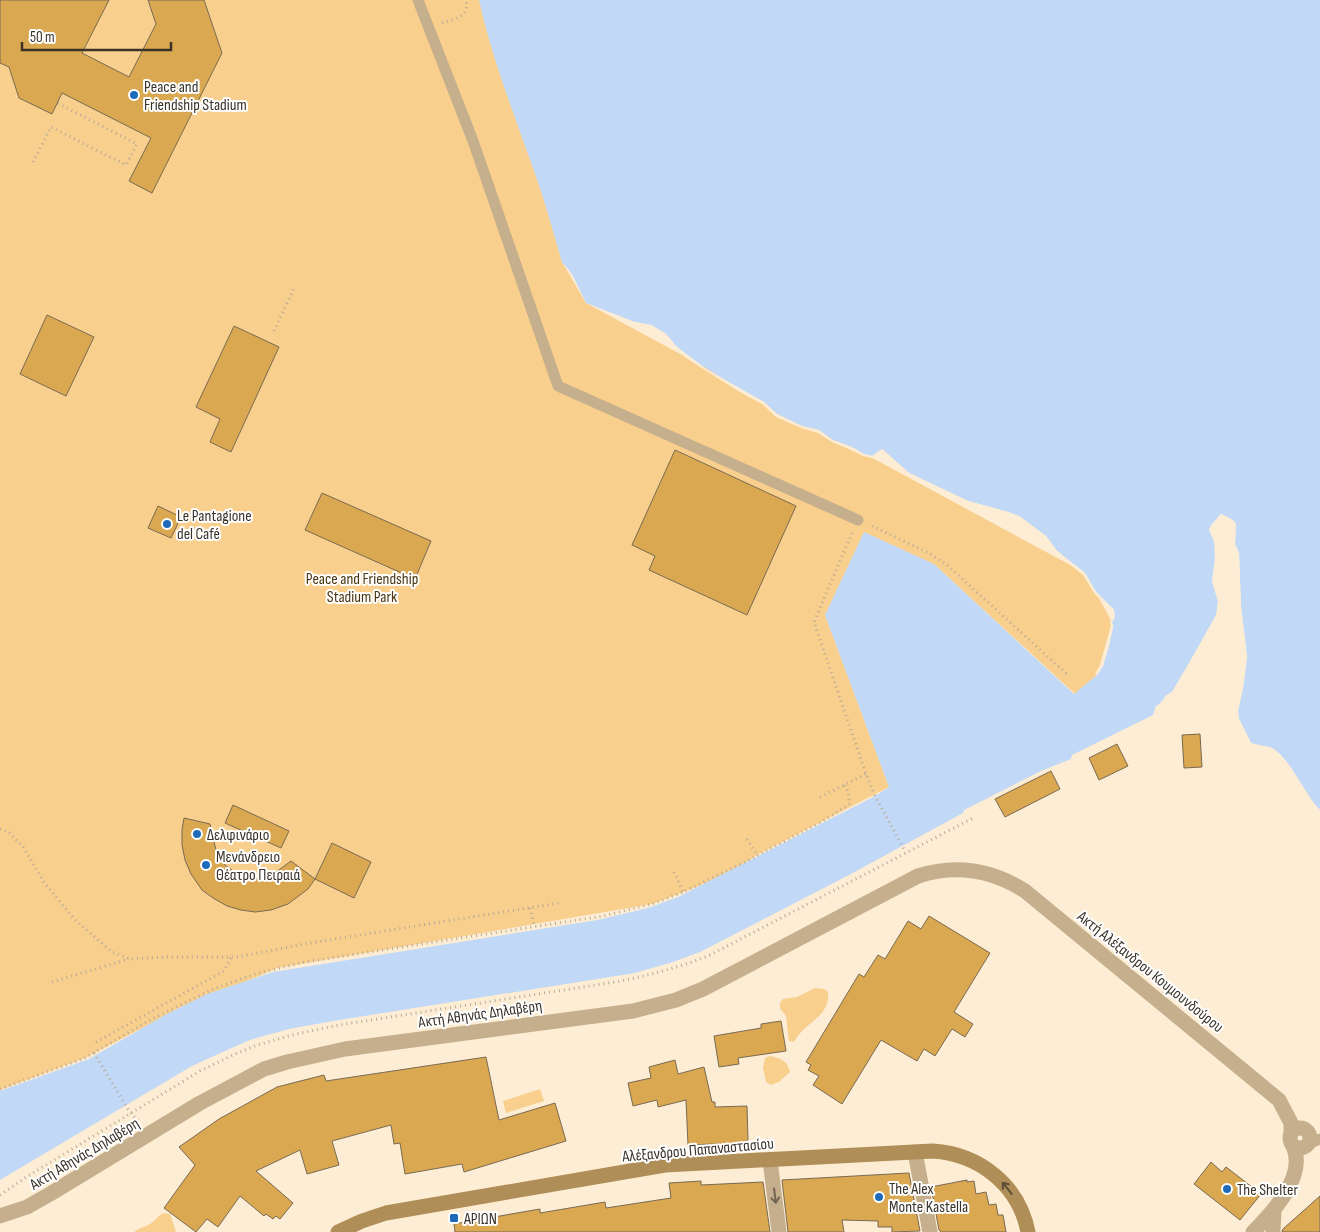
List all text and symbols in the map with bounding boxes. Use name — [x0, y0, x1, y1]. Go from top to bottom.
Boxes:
scale bar — [22, 20, 171, 52]
text: 50 m — [30, 28, 55, 47]
place label: Peace and Friendship Stadium — [144, 78, 247, 115]
marker: Peace and Friendship Stadium — [128, 89, 140, 101]
place label: Le Pantagione del Café — [177, 507, 252, 544]
marker: Le Pantagione del Café — [161, 518, 173, 530]
park label: Peace and Friendship Stadium Park — [306, 570, 418, 607]
place label: Δελφινάριο — [207, 826, 269, 845]
marker: Δελφινάριο — [191, 828, 203, 840]
place label: Μενάνδρειο Θέατρο Πειραιά — [216, 848, 301, 885]
marker: Μενάνδρειο Θέατρο Πειραιά — [200, 859, 212, 871]
street label: Ακτή Αλέξανδρου Κουμουνδούρου — [1072, 907, 1227, 1037]
street label: Ακτή Αθηνάς Δηλαβέρη — [416, 996, 543, 1033]
street label: Ακτή Αθηνάς Δηλαβέρη — [26, 1114, 143, 1195]
street label: Αλέξανδρου Παπαναστασίου — [621, 1134, 775, 1167]
place label: The Alex Monte Kastella — [889, 1180, 968, 1217]
place label: The Shelter — [1237, 1181, 1298, 1200]
one-way arrow — [1002, 1182, 1013, 1195]
marker: The Shelter — [1221, 1183, 1233, 1195]
one-way arrow — [770, 1188, 780, 1204]
marker: The Alex Monte Kastella — [873, 1191, 885, 1203]
place label: ΑΡΙΩΝ — [463, 1210, 497, 1229]
marker: ΑΡΙΩΝ — [448, 1212, 460, 1224]

